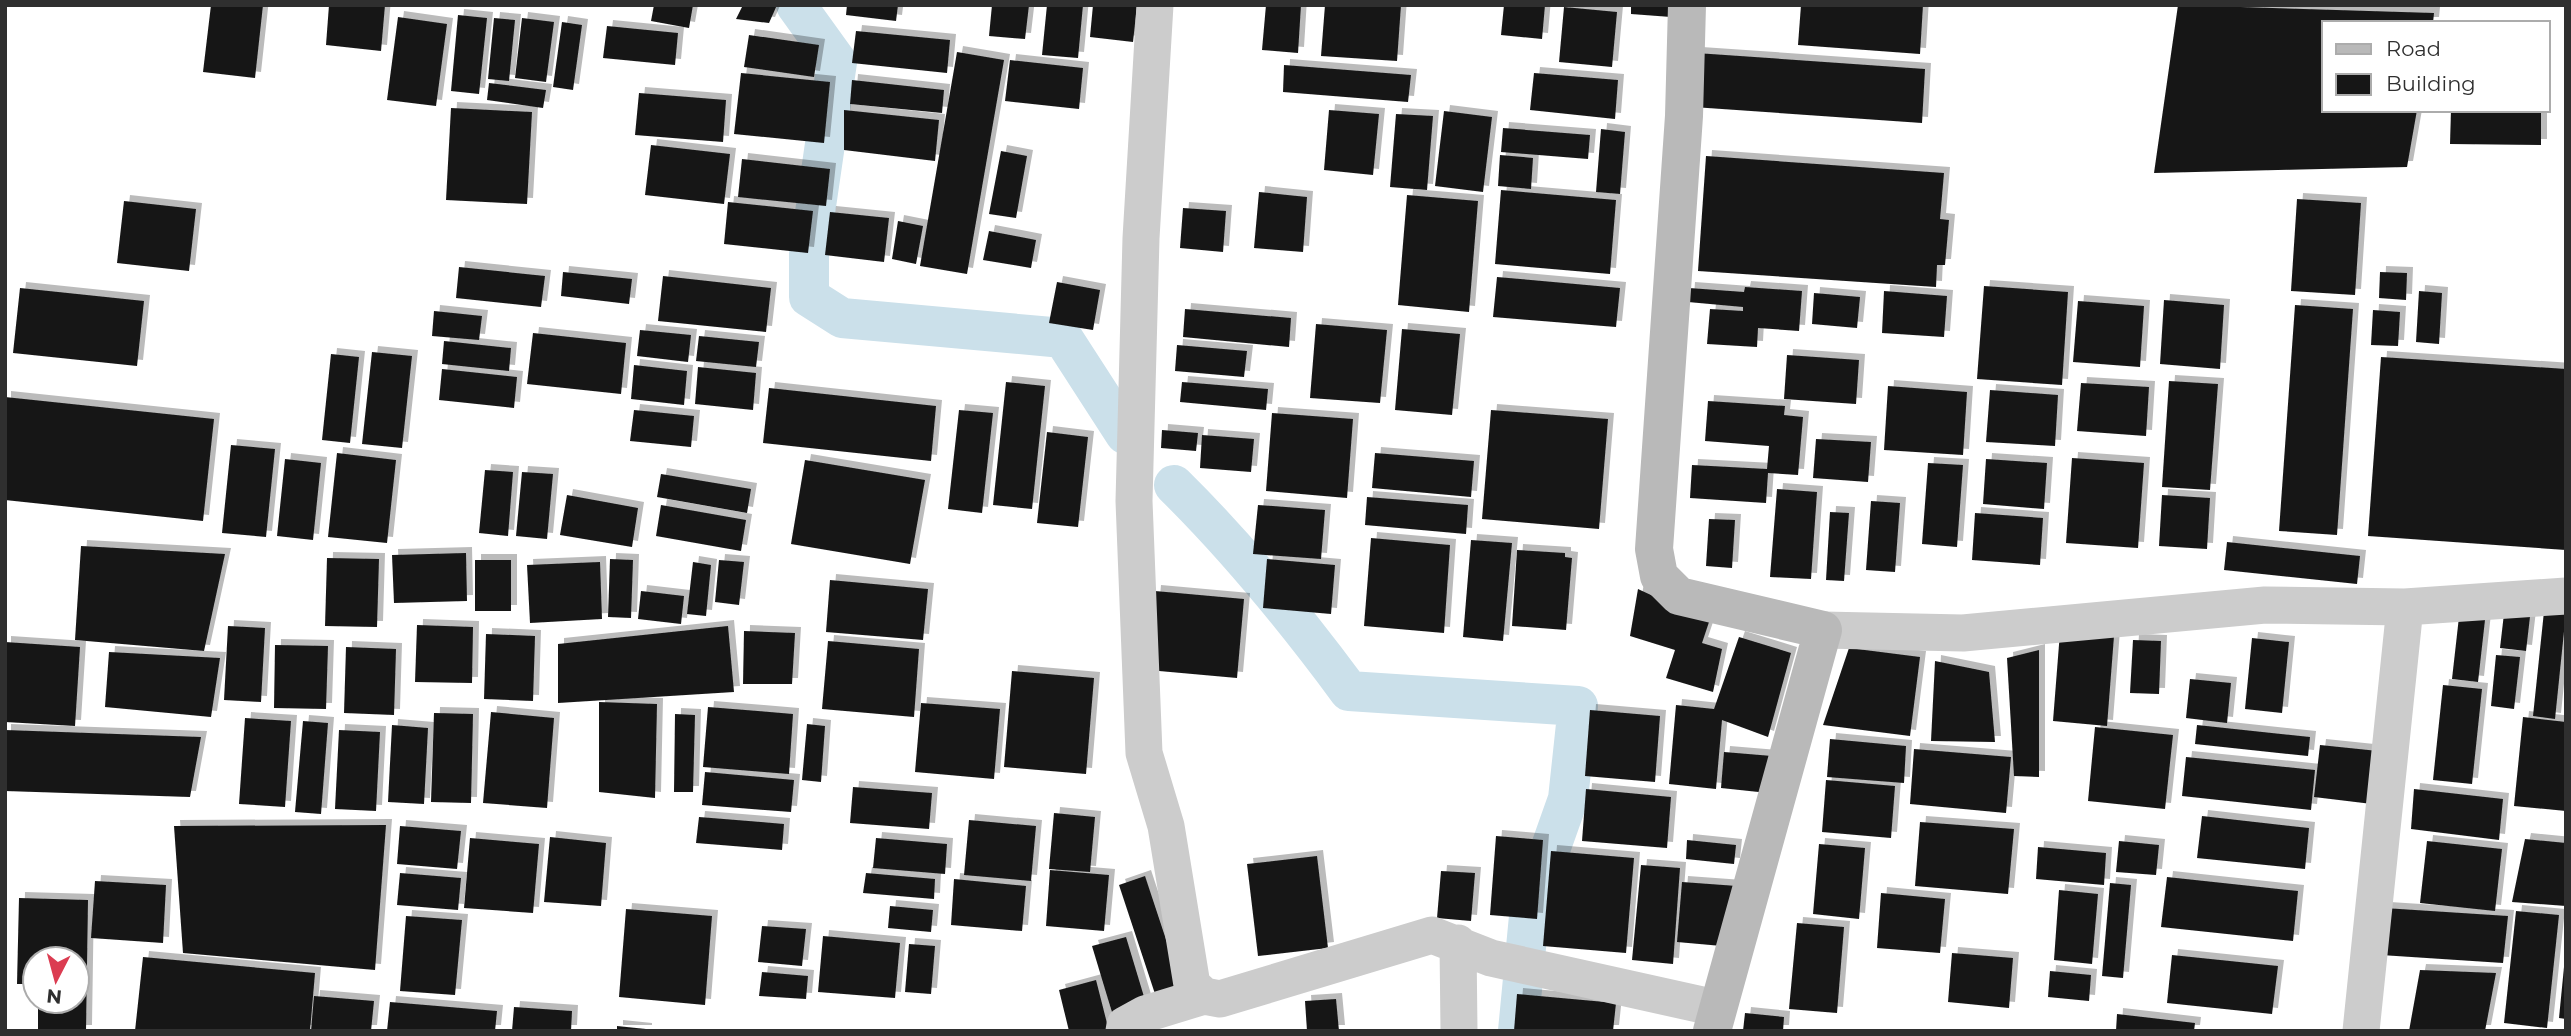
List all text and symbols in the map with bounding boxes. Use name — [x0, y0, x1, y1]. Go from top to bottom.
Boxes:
legend — [2322, 21, 2550, 112]
text: Road — [2386, 36, 2441, 61]
text: Building — [2386, 71, 2476, 96]
north arrow — [21, 945, 91, 1015]
text: N — [45, 984, 63, 1009]

